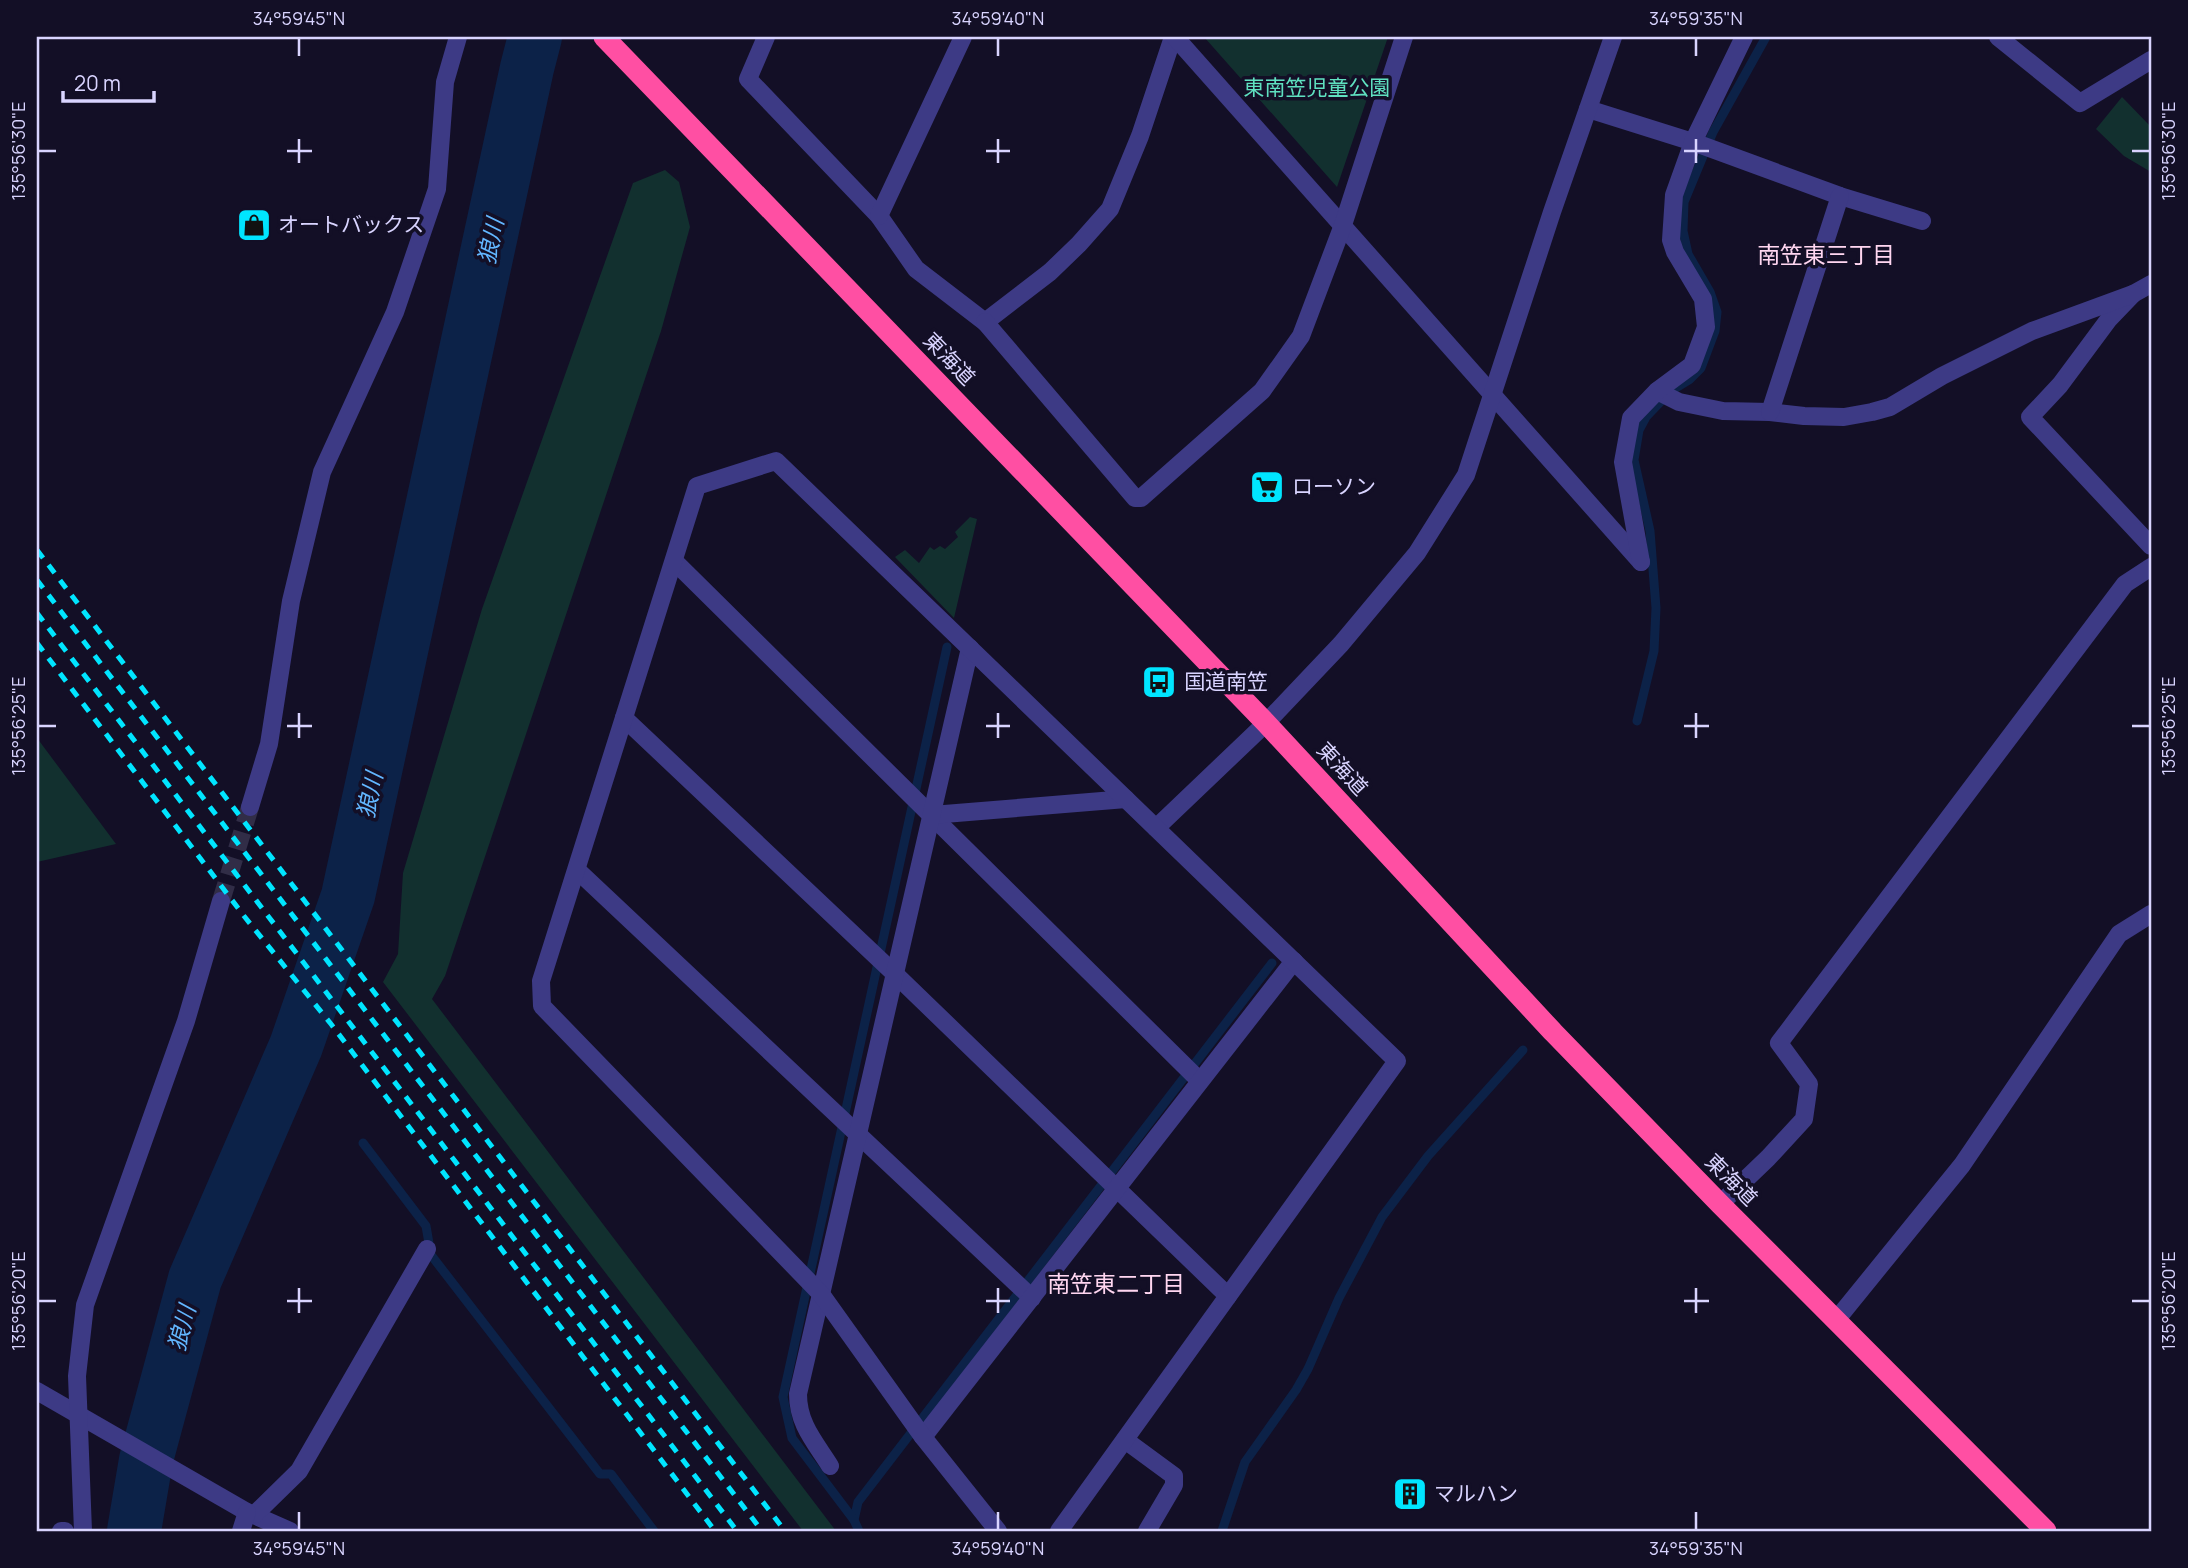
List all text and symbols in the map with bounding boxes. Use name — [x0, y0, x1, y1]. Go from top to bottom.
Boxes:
text: 34°59'45"N — [253, 6, 345, 30]
text: 34°59'40"N — [952, 6, 1044, 30]
text: 34°59'35"N — [1649, 6, 1743, 30]
scale bar — [63, 60, 154, 104]
text: 20 m — [74, 69, 121, 97]
park label: 東南笠児童公園 — [1244, 73, 1391, 101]
text: 135°56'30"E — [6, 101, 30, 201]
text: 135°56'30"E — [2156, 101, 2180, 201]
shop icon: オートバックス — [235, 206, 273, 244]
place label: オートバックス — [278, 210, 424, 238]
water label: 狼川 — [470, 212, 511, 267]
district label: 南笠東三丁目 — [1757, 238, 1895, 270]
street label: 東海道 — [918, 326, 982, 391]
supermarket icon: ローソン — [1248, 468, 1286, 506]
place label: ローソン — [1292, 472, 1376, 500]
bus stop icon: 国道南笠 — [1140, 663, 1178, 701]
place label: 国道南笠 — [1184, 667, 1268, 695]
text: 135°56'25"E — [6, 677, 30, 775]
text: 135°56'25"E — [2156, 677, 2180, 775]
street label: 東海道 — [1311, 736, 1374, 801]
water label: 狼川 — [349, 766, 390, 821]
street label: 東海道 — [1700, 1147, 1764, 1211]
text: 135°56'20"E — [6, 1251, 30, 1351]
text: 135°56'20"E — [2156, 1251, 2180, 1351]
district label: 南笠東二丁目 — [1047, 1267, 1185, 1299]
water label: 狼川 — [160, 1298, 203, 1354]
building icon: マルハン — [1391, 1475, 1429, 1513]
place label: マルハン — [1434, 1479, 1518, 1507]
text: 34°59'45"N — [253, 1536, 345, 1560]
text: 34°59'40"N — [952, 1536, 1044, 1560]
text: 34°59'35"N — [1649, 1536, 1743, 1560]

